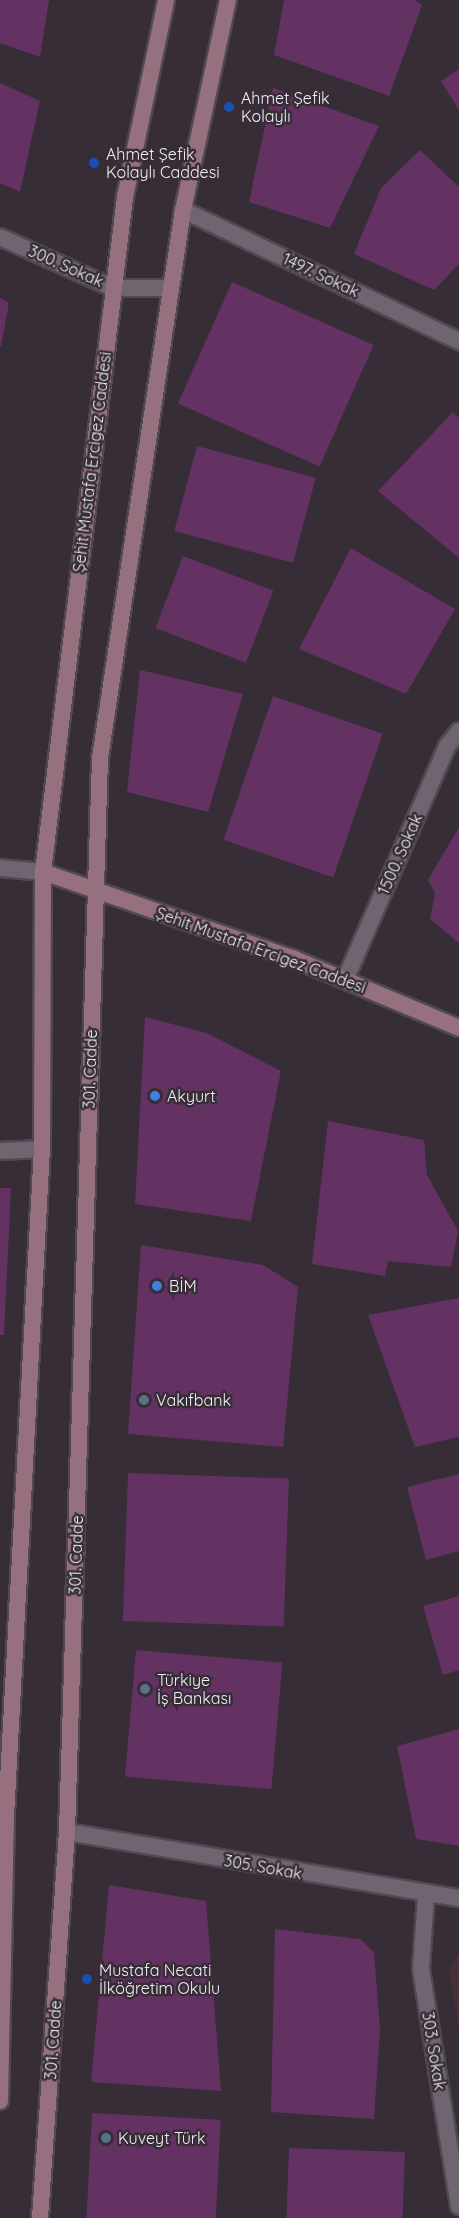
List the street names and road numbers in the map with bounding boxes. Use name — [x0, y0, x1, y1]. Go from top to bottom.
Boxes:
street label: 300. Sokak — [26, 241, 106, 291]
street label: 1497. Sokak — [280, 249, 362, 301]
street label: Şehit Mustafa Ercigez Caddesi — [69, 351, 115, 573]
street label: 1500. Sokak — [374, 811, 426, 897]
street label: Şehit Mustafa Ercigez Caddesi — [153, 903, 369, 997]
street label: 301. Cadde — [79, 1029, 101, 1109]
street label: 301. Cadde — [65, 1515, 87, 1595]
street label: 305. Sokak — [222, 1851, 304, 1883]
street label: 301. Cadde — [41, 2000, 65, 2080]
street label: 303. Sokak — [418, 2011, 450, 2091]

